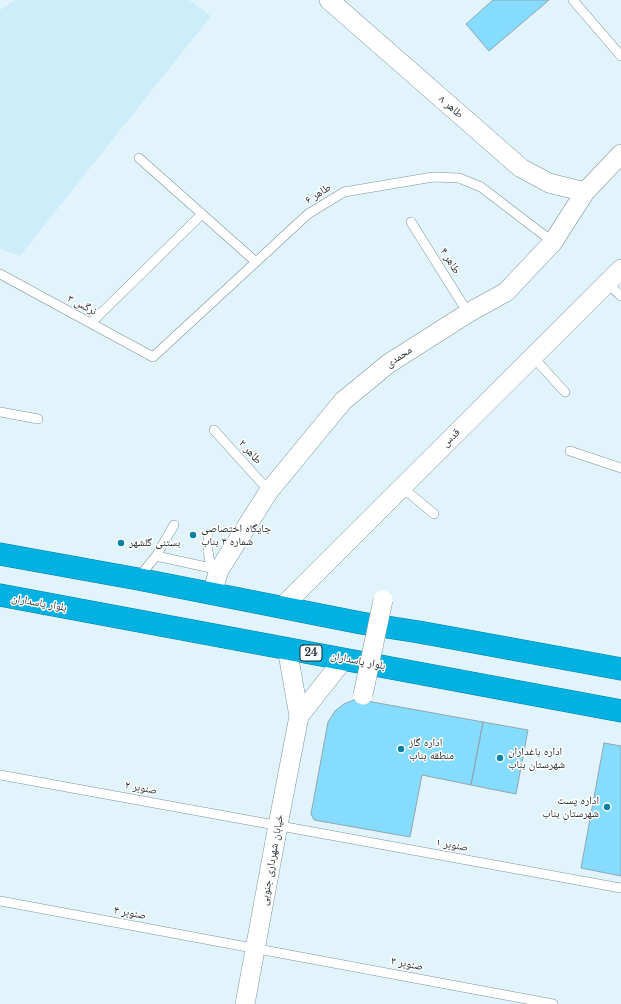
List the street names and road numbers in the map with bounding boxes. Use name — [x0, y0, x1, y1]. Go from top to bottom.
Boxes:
street label: طاهر ۸ — [436, 93, 466, 121]
street label: طاهر ۶ — [303, 181, 333, 207]
street label: طاهر ۴ — [437, 246, 463, 276]
street label: نرگس ۳ — [65, 292, 99, 318]
street label: محمدی — [383, 343, 415, 371]
street label: قدس — [439, 426, 463, 450]
street label: طاهر ۲ — [236, 437, 264, 467]
street label: بلوار پاسداران — [10, 592, 68, 614]
road number: 24 — [300, 645, 322, 661]
street label: بلوار پاسداران — [329, 649, 387, 673]
street label: صنوبر ۲ — [124, 779, 158, 797]
street label: خیابان شهرداری جنوبی — [257, 813, 287, 907]
street label: صنوبر ۱ — [435, 836, 469, 854]
street label: صنوبر ۴ — [113, 903, 147, 923]
street label: صنوبر ۳ — [390, 954, 424, 974]

